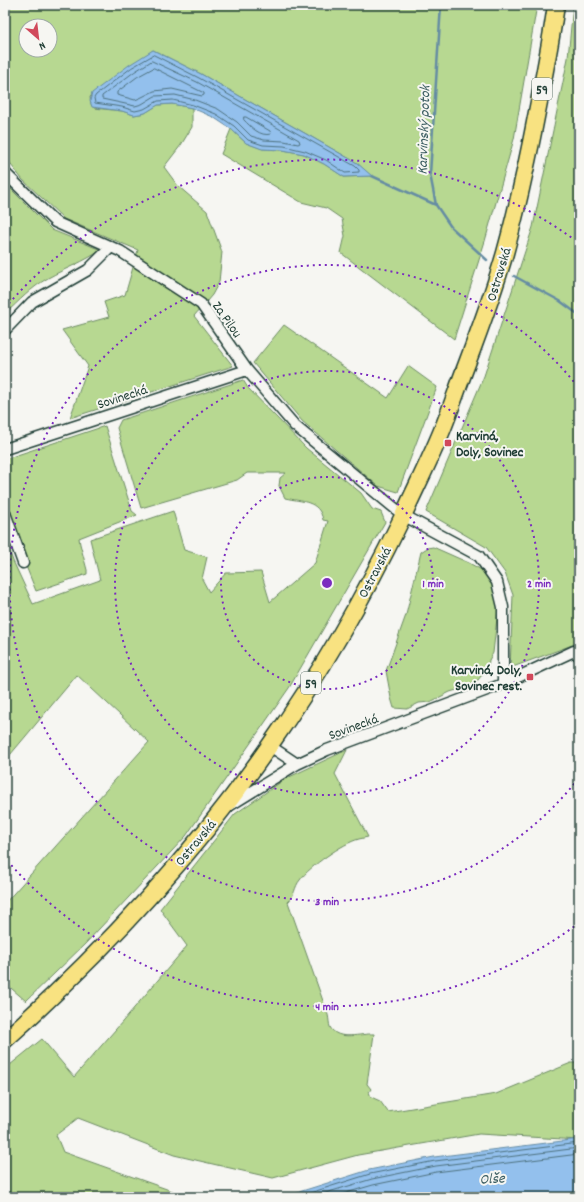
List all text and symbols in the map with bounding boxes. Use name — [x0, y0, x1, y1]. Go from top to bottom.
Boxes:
north arrow — [18, 18, 58, 58]
text: N — [35, 37, 48, 54]
road number: 59 — [532, 78, 552, 100]
water label: Karvinský potok — [412, 83, 438, 175]
street label: Ostravská — [482, 245, 518, 304]
street label: Za Pilou — [207, 298, 246, 342]
street label: Sovinecká — [95, 380, 150, 415]
place label: Karviná, Doly, Sovinec — [456, 427, 524, 463]
marker: Karviná, Doly, Sovinec — [443, 438, 453, 448]
street label: Ostravská — [354, 544, 398, 602]
centre of rings — [320, 576, 334, 590]
text: 1 min — [422, 576, 444, 593]
text: 2 min — [527, 576, 551, 593]
place label: Karviná, Doly, Sovinec rest. — [451, 661, 522, 697]
road number: 59 — [301, 672, 321, 694]
marker: Karviná, Doly, Sovinec rest. — [525, 672, 535, 682]
street label: Sovinecká — [326, 710, 381, 746]
street label: Ostravská — [171, 816, 222, 871]
text: 3 min — [315, 894, 339, 911]
text: 4 min — [315, 999, 339, 1016]
water label: Olše — [479, 1168, 507, 1192]

